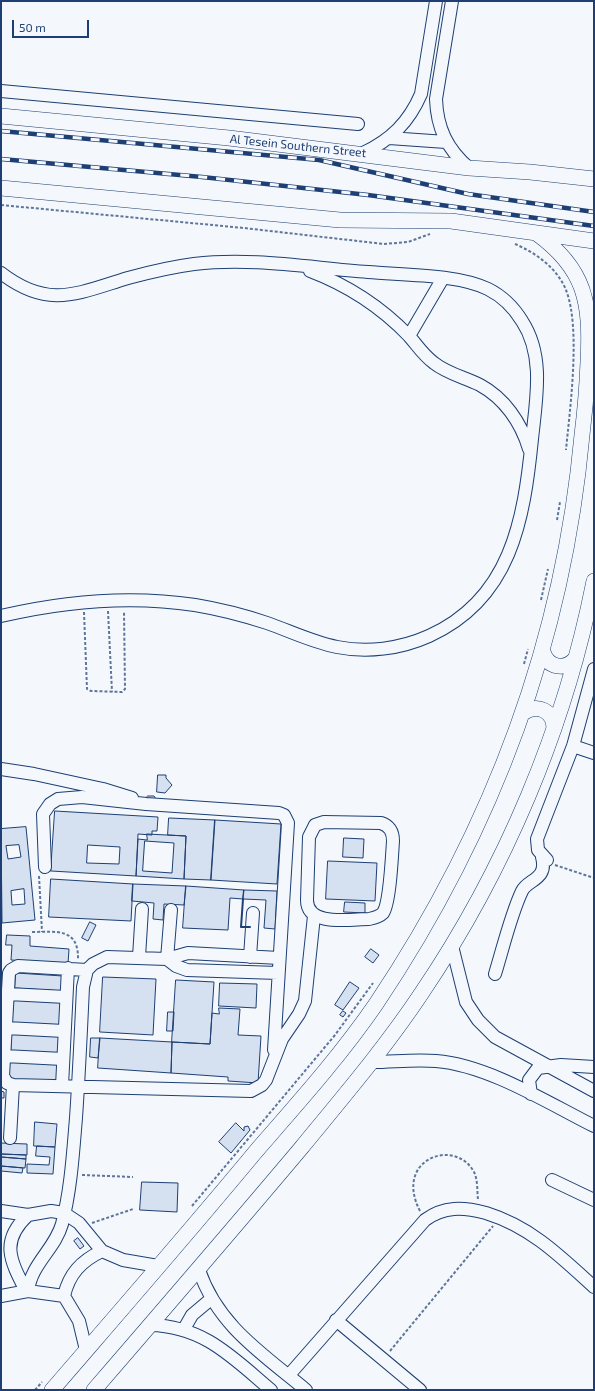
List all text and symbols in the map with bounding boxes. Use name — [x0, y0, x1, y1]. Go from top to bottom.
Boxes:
scale bar — [14, 12, 91, 38]
text: 50 m — [19, 20, 46, 34]
street label: Al Tesein Southern Street — [229, 132, 367, 160]

